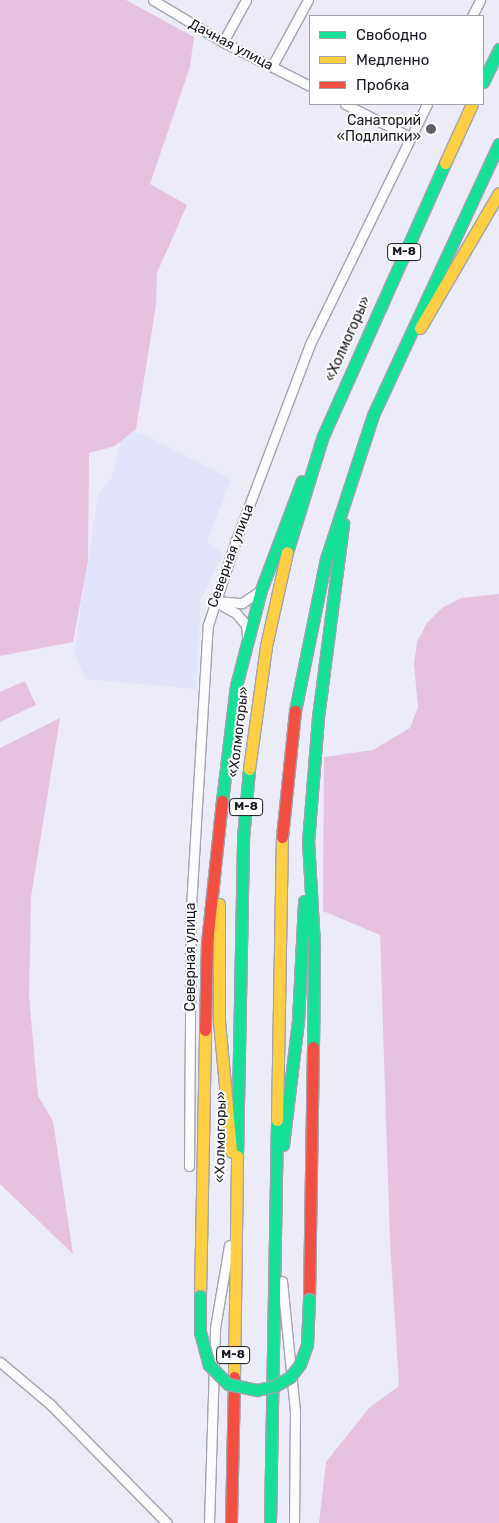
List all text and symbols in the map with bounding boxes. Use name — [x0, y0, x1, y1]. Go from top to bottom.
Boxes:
legend — [309, 15, 484, 105]
street label: Дачная улица — [186, 16, 276, 74]
text: Свободно — [356, 26, 427, 44]
text: Медленно — [356, 51, 429, 69]
text: Пробка — [356, 76, 409, 94]
place label: Санаторий «Подлипки» — [337, 113, 421, 146]
marker: Санаторий «Подлипки» — [425, 123, 437, 135]
road number: М-8 — [386, 242, 422, 262]
street label: «Холмогоры» — [322, 294, 374, 384]
street label: Северная улица — [205, 502, 257, 610]
street label: «Холмогоры» — [225, 685, 253, 779]
road number: М-8 — [228, 798, 264, 816]
street label: Северная улица — [183, 903, 199, 1011]
street label: «Холмогоры» — [212, 1091, 230, 1183]
road number: М-8 — [216, 1346, 250, 1364]

